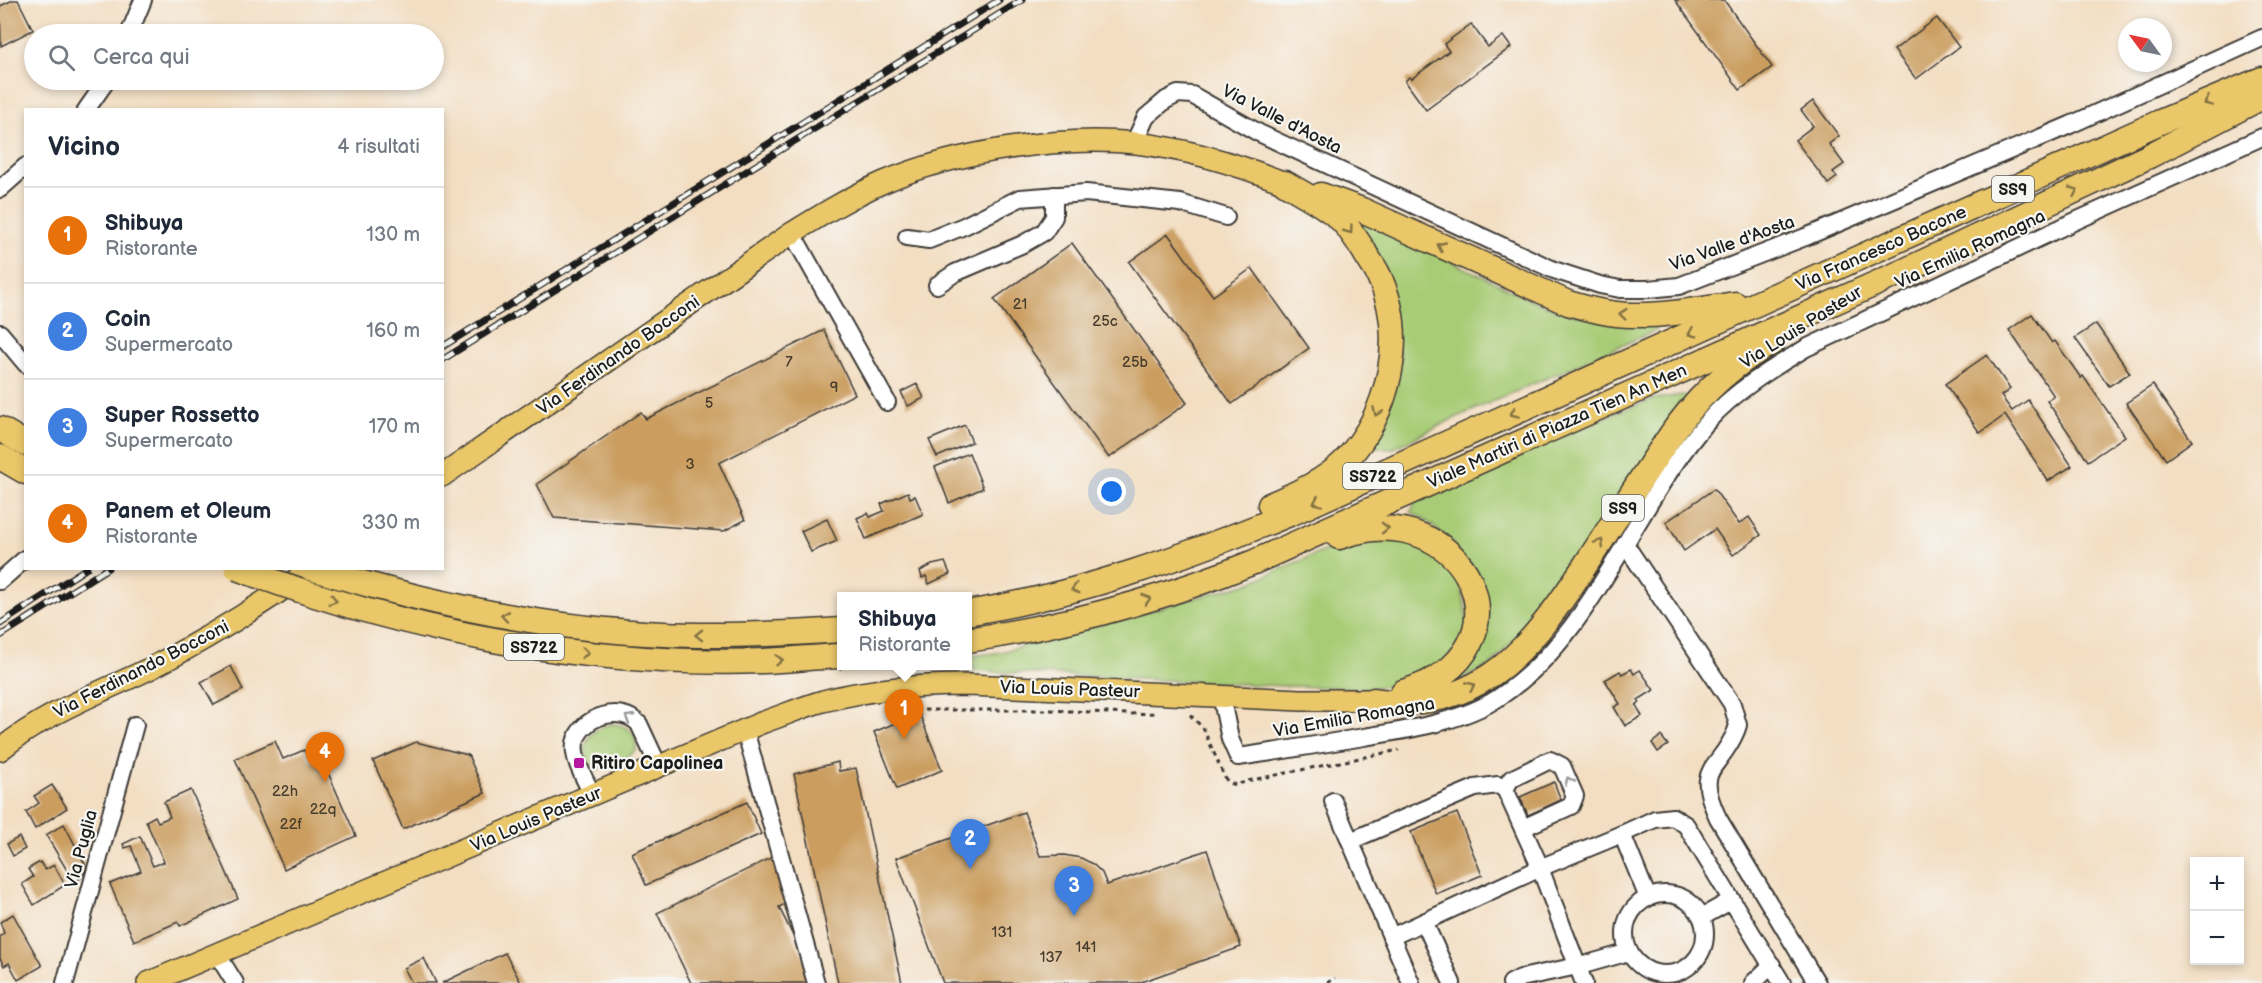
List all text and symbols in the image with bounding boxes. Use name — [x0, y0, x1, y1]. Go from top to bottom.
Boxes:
north arrow — [2118, 18, 2172, 72]
search box — [24, 24, 444, 90]
icon: search — [45, 41, 78, 74]
text: Cerca qui — [93, 44, 190, 71]
street label: Via Valle d'Aosta — [1218, 80, 1345, 159]
one-way arrow — [2203, 95, 2214, 107]
text: Vicino — [48, 132, 120, 163]
text: 4 risultati — [337, 135, 420, 159]
road number: SS9 — [1992, 176, 2034, 202]
one-way arrow — [2068, 187, 2079, 199]
street label: Via Francesco Bacone — [1793, 201, 1970, 296]
street label: Via Emilia Romagna — [1892, 205, 2049, 294]
text: Shibuya — [105, 210, 183, 237]
street label: Via Valle d'Aosta — [1667, 211, 1798, 276]
text: 1 — [63, 223, 72, 247]
text: 130 m — [366, 223, 420, 247]
one-way arrow — [1341, 224, 1352, 235]
text: Ristorante — [105, 237, 198, 261]
one-way arrow — [1437, 242, 1448, 254]
street label: Via Louis Pasteur — [1736, 281, 1867, 373]
street label: Via Ferdinando Bocconi — [533, 291, 704, 420]
house number: 21 — [1013, 295, 1027, 314]
text: Coin — [105, 306, 151, 333]
one-way arrow — [1618, 308, 1627, 321]
house number: 25c — [1092, 312, 1118, 331]
text: 2 — [62, 319, 73, 343]
text: 160 m — [366, 319, 420, 343]
one-way arrow — [1687, 325, 1698, 337]
text: Supermercato — [105, 333, 233, 357]
house number: 7 — [785, 353, 793, 372]
house number: 25b — [1122, 353, 1148, 372]
street label: Viale Martiri di Piazza Tien An Men — [1424, 360, 1690, 493]
house number: 9 — [830, 378, 838, 397]
house number: 5 — [705, 394, 713, 413]
text: Super Rossetto — [105, 402, 260, 429]
one-way arrow — [1372, 405, 1384, 416]
one-way arrow — [1509, 405, 1520, 417]
text: 3 — [62, 415, 73, 439]
text: 170 m — [369, 415, 420, 439]
text: Supermercato — [105, 429, 233, 453]
house number: 3 — [685, 455, 695, 474]
road number: SS722 — [1343, 463, 1403, 489]
your location — [1097, 477, 1126, 506]
one-way arrow — [1312, 494, 1323, 506]
road number: SS9 — [1602, 495, 1644, 521]
text: Panem et Oleum — [105, 498, 271, 525]
text: 4 — [62, 511, 73, 535]
text: 330 m — [362, 511, 420, 535]
one-way arrow — [1381, 522, 1390, 534]
text: Ristorante — [105, 525, 198, 549]
one-way arrow — [1593, 539, 1604, 550]
one-way arrow — [1070, 582, 1081, 594]
popup — [837, 592, 972, 670]
one-way arrow — [327, 593, 338, 605]
one-way arrow — [1141, 594, 1152, 606]
text: Shibuya — [858, 606, 937, 633]
one-way arrow — [500, 610, 510, 623]
street label: Via Ferdinando Bocconi — [50, 616, 232, 723]
one-way arrow — [694, 629, 703, 641]
text: Ristorante — [858, 633, 951, 657]
road number: SS722 — [504, 634, 564, 660]
one-way arrow — [580, 646, 589, 658]
one-way arrow — [775, 653, 784, 666]
street label: Via Louis Pasteur — [1000, 677, 1141, 702]
one-way arrow — [1465, 681, 1476, 693]
pin: 1 — [884, 690, 924, 739]
street label: Via Emilia Romagna — [1272, 693, 1436, 742]
one-way arrow — [625, 715, 636, 726]
pin: 4 — [306, 732, 344, 782]
place label: Ritiro Capolinea — [591, 753, 723, 774]
marker: Ritiro Capolinea — [572, 756, 586, 770]
one-way arrow — [1564, 777, 1576, 788]
house number: 22h — [272, 782, 298, 801]
street label: Via Louis Pasteur — [468, 782, 605, 857]
house number: 22q — [310, 800, 336, 819]
street label: Via Puglia — [61, 808, 102, 891]
house number: 22f — [280, 815, 303, 834]
pin: 2 — [950, 820, 990, 869]
map controls — [2190, 857, 2244, 965]
button: + — [2190, 857, 2244, 911]
pin: 3 — [1054, 866, 1094, 916]
button: − — [2190, 911, 2244, 965]
house number: 131 — [992, 923, 1012, 942]
house number: 141 — [1076, 938, 1096, 957]
house number: 137 — [1040, 948, 1063, 967]

